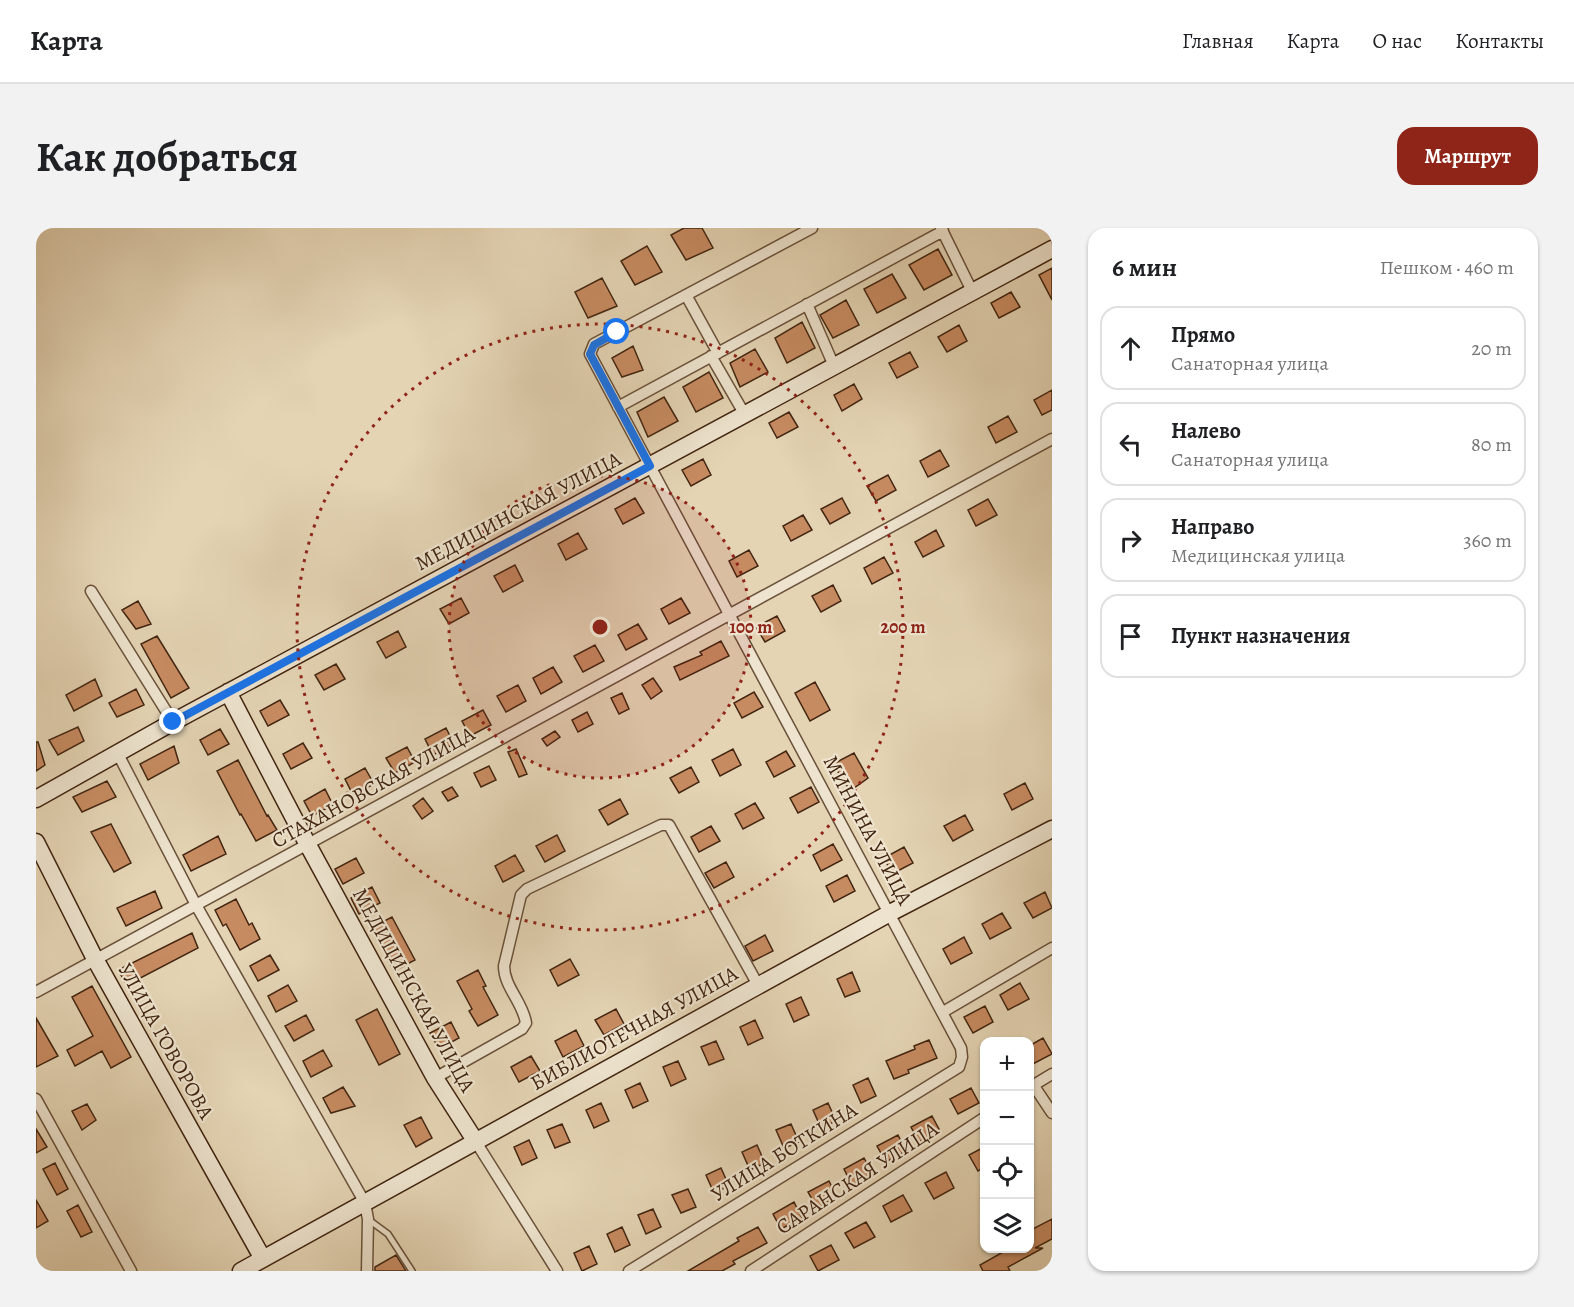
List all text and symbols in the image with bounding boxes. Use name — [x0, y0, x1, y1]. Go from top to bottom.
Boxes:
text: Карта — [30, 22, 103, 60]
text: Главная — [1182, 27, 1254, 55]
text: Карта — [1287, 27, 1339, 55]
text: О нас — [1372, 27, 1422, 55]
text: Контакты — [1455, 27, 1544, 55]
button: Маршрут — [1397, 127, 1538, 185]
text: Как добраться — [36, 128, 298, 185]
text: 6 мин — [1112, 250, 1177, 285]
text: Пешком · 460 m — [1380, 254, 1514, 281]
route start — [603, 318, 629, 344]
text: Прямо — [1171, 320, 1235, 350]
icon: ahead — [1114, 332, 1147, 365]
text: 20 m — [1471, 335, 1512, 362]
text: Санаторная улица — [1171, 350, 1329, 377]
text: Налево — [1171, 416, 1241, 446]
icon: left — [1114, 428, 1147, 461]
text: 80 m — [1471, 431, 1512, 458]
street label: МЕДИЦИНСКАЯ УЛИЦА — [410, 444, 627, 577]
text: Санаторная улица — [1171, 446, 1329, 473]
text: Направо — [1171, 512, 1254, 542]
icon: right — [1114, 524, 1147, 557]
text: 360 m — [1463, 527, 1512, 554]
text: Медицинская улица — [1171, 542, 1345, 569]
text: 100 m — [730, 615, 772, 639]
text: 200 m — [880, 615, 926, 639]
centre of rings — [590, 617, 610, 637]
icon: arrive — [1114, 620, 1147, 653]
text: Пункт назначения — [1171, 621, 1350, 651]
route end — [159, 708, 185, 734]
street label: СТАХАНОВСКАЯ УЛИЦА — [266, 719, 480, 855]
street label: МИНИНА УЛИЦА — [817, 750, 919, 910]
street label: МЕДИЦИНСКАЯ УЛИЦА — [346, 883, 482, 1098]
street label: УЛИЦА ГОВОРОВА — [111, 958, 221, 1125]
street label: БИБЛИОТЕЧНАЯ УЛИЦА — [525, 959, 743, 1097]
map controls — [980, 1037, 1034, 1253]
button: + — [980, 1037, 1034, 1091]
button: − — [980, 1091, 1034, 1145]
street label: УЛИЦА БОТКИНА — [706, 1095, 863, 1208]
street label: САРАНСКАЯ УЛИЦА — [771, 1115, 944, 1241]
button: locate — [980, 1145, 1034, 1199]
button: layers — [980, 1199, 1034, 1253]

